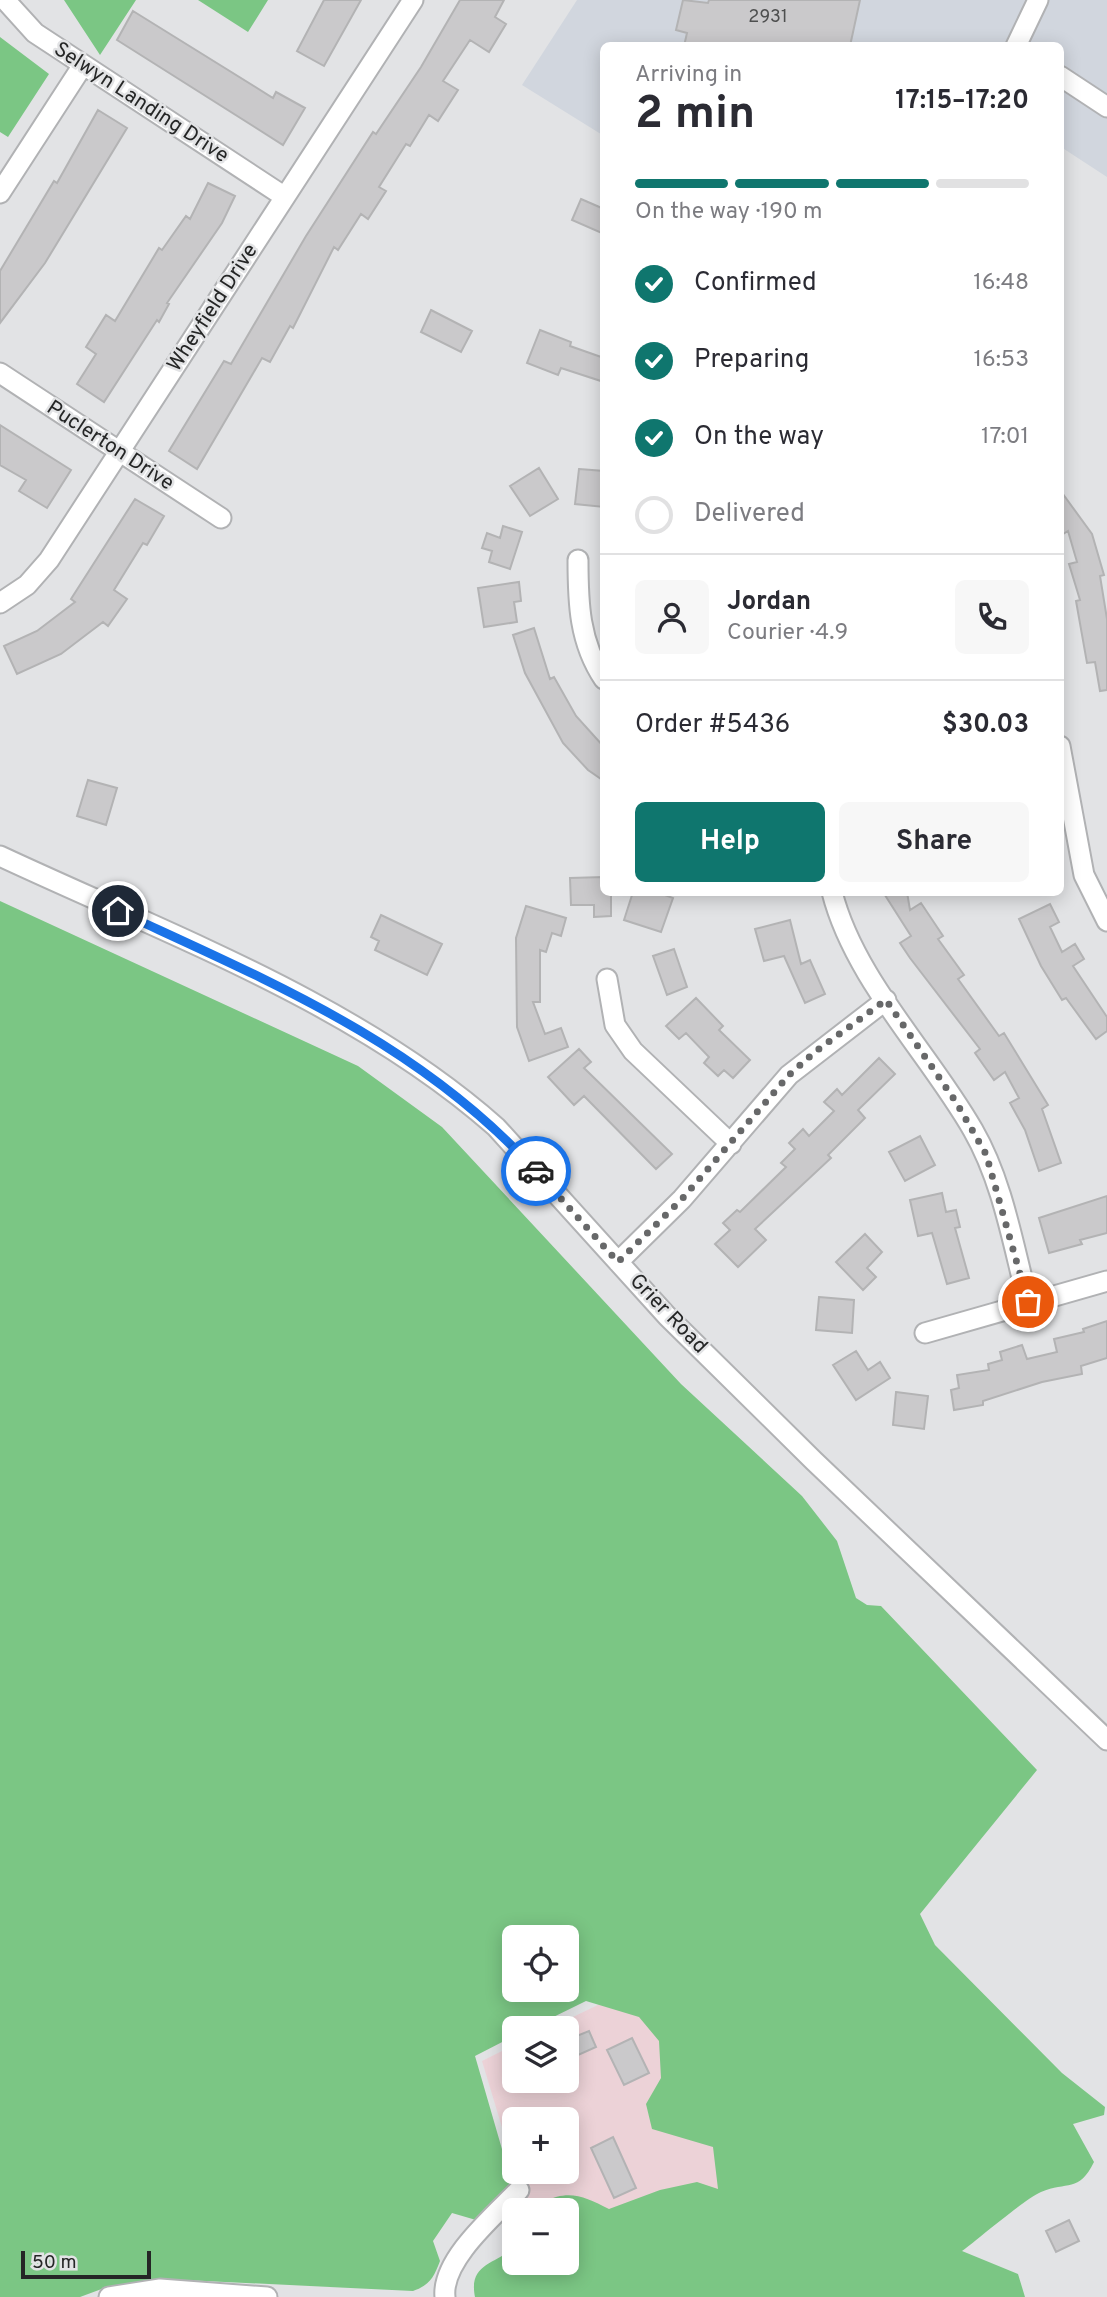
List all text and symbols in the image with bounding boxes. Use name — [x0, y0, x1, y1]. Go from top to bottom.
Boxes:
house number: 2931 — [748, 6, 788, 29]
street label: Selwyn Landing Drive — [48, 36, 234, 170]
text: Arriving in — [635, 61, 742, 90]
text: 17:15–17:20 — [895, 85, 1029, 118]
text: 2 min — [635, 86, 755, 145]
text: On the way · 190 m — [635, 198, 823, 227]
street label: Wheyfield Drive — [162, 239, 264, 377]
icon: check — [635, 265, 673, 303]
text: Confirmed — [694, 267, 817, 300]
text: 16:48 — [973, 269, 1029, 298]
icon: check — [635, 342, 673, 380]
text: Preparing — [694, 344, 809, 377]
text: 16:53 — [973, 346, 1029, 375]
street label: Puclerton Drive — [41, 395, 179, 497]
icon: check — [635, 419, 673, 457]
text: On the way — [694, 421, 824, 454]
text: 17:01 — [981, 423, 1029, 452]
text: Delivered — [694, 498, 805, 531]
button: person — [635, 580, 709, 654]
button: phone — [955, 580, 1029, 654]
text: Jordan — [727, 586, 811, 619]
text: Courier · 4.9 — [727, 619, 848, 648]
text: Order #5436 — [635, 709, 790, 742]
text: $30.03 — [942, 709, 1029, 742]
button: Help — [635, 802, 825, 882]
button: Share — [839, 802, 1029, 882]
pin — [88, 881, 148, 941]
icon: home — [99, 892, 137, 930]
courier — [501, 1136, 571, 1206]
icon: car — [517, 1152, 555, 1190]
street label: Grier Road — [623, 1268, 713, 1360]
pin — [998, 1272, 1058, 1332]
icon: bag — [1009, 1283, 1047, 1321]
map controls — [502, 1925, 579, 2275]
button: locate — [502, 1925, 579, 2002]
button: layers — [502, 2016, 579, 2093]
button: + — [502, 2107, 579, 2184]
button: − — [502, 2198, 579, 2275]
scale bar — [21, 2248, 150, 2280]
text: 50 m — [32, 2251, 77, 2275]

